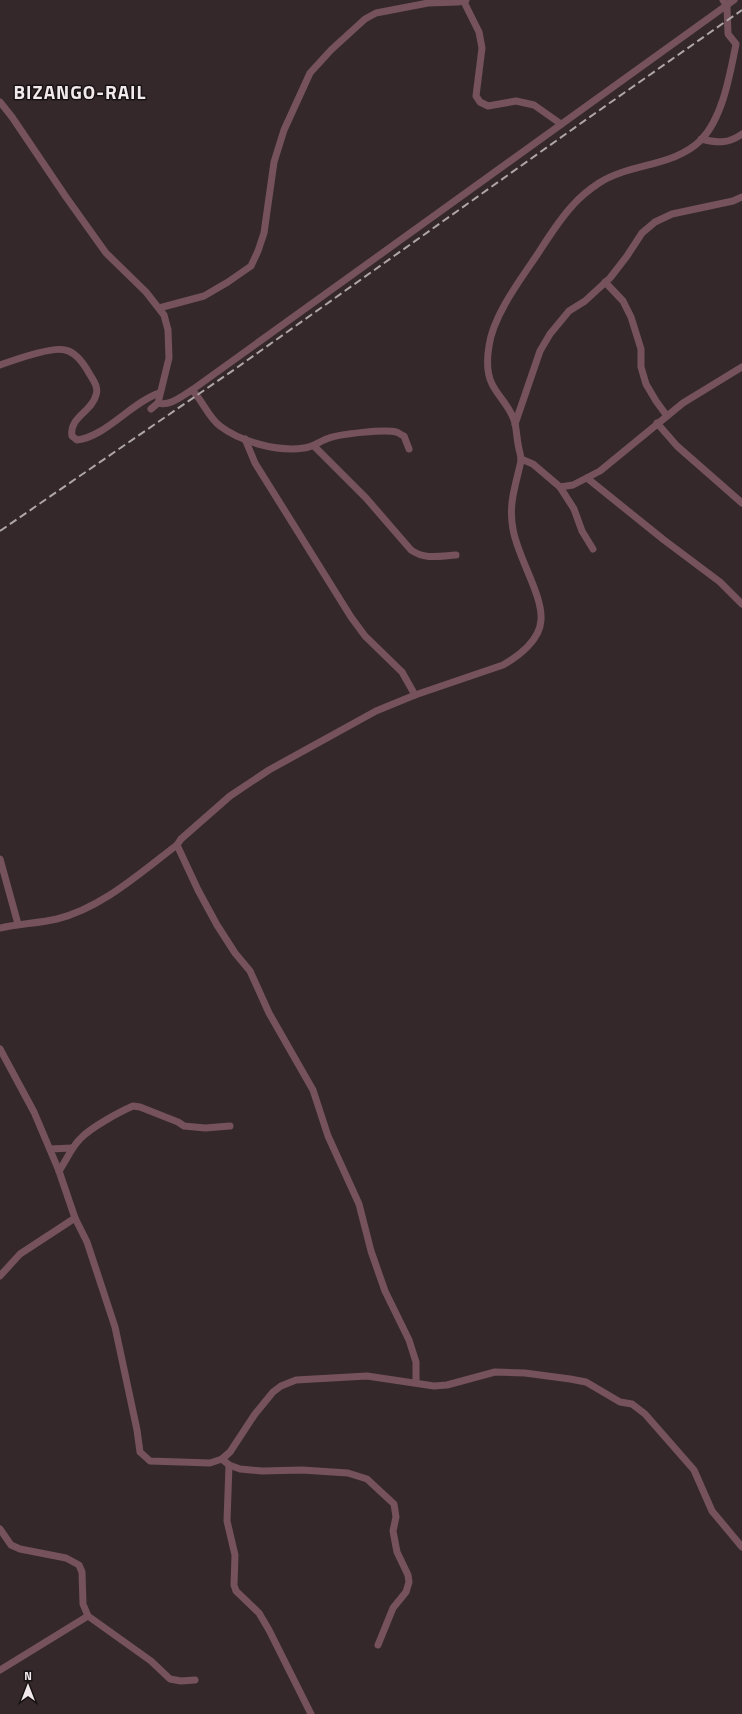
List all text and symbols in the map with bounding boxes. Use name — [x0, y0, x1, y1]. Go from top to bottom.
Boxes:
district label: BIZANGO-RAIL — [14, 77, 146, 106]
north arrow — [8, 1666, 48, 1706]
text: N — [24, 1668, 32, 1684]

